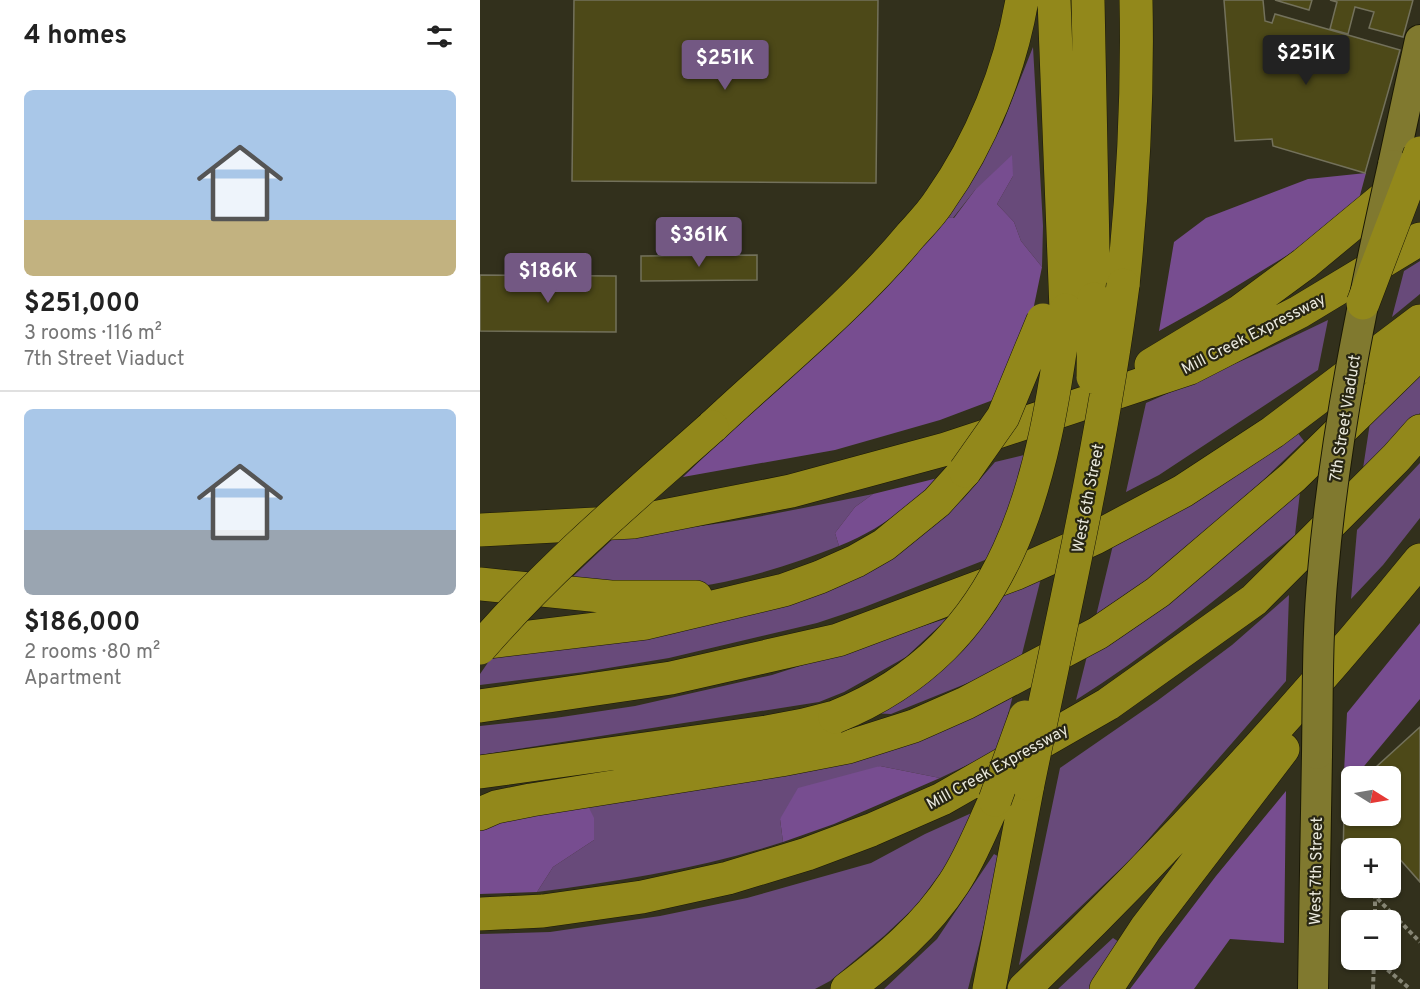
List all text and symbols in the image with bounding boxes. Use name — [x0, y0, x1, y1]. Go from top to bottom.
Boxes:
text: 4 homes — [24, 20, 127, 53]
icon: filters — [423, 20, 456, 53]
pin: $251K — [1264, 35, 1348, 86]
pin: $251K — [683, 40, 767, 91]
text: $251K — [1277, 41, 1335, 67]
text: $251K — [696, 46, 754, 72]
icon: home — [186, 129, 294, 237]
pin: $361K — [657, 217, 741, 268]
text: $361K — [670, 223, 728, 249]
pin: $186K — [506, 253, 590, 304]
text: $186K — [518, 259, 578, 285]
text: $251,000 — [24, 288, 140, 321]
street label: Mill Creek Expressway — [1178, 290, 1329, 380]
text: 3 rooms · 116 m² — [24, 321, 162, 347]
text: 7th Street Viaduct — [24, 347, 185, 373]
street label: 7th Street Viaduct — [1326, 353, 1366, 483]
street label: West 6th Street — [1069, 442, 1109, 555]
icon: home — [186, 448, 294, 556]
text: $186,000 — [24, 607, 140, 640]
text: 2 rooms · 80 m² — [24, 640, 160, 666]
text: Apartment — [24, 666, 122, 692]
street label: Mill Creek Expressway — [924, 720, 1072, 815]
north arrow — [1341, 766, 1401, 826]
map controls — [1341, 766, 1401, 970]
street label: West 7th Street — [1306, 817, 1328, 925]
button: + — [1341, 838, 1401, 898]
button: − — [1341, 910, 1401, 970]

